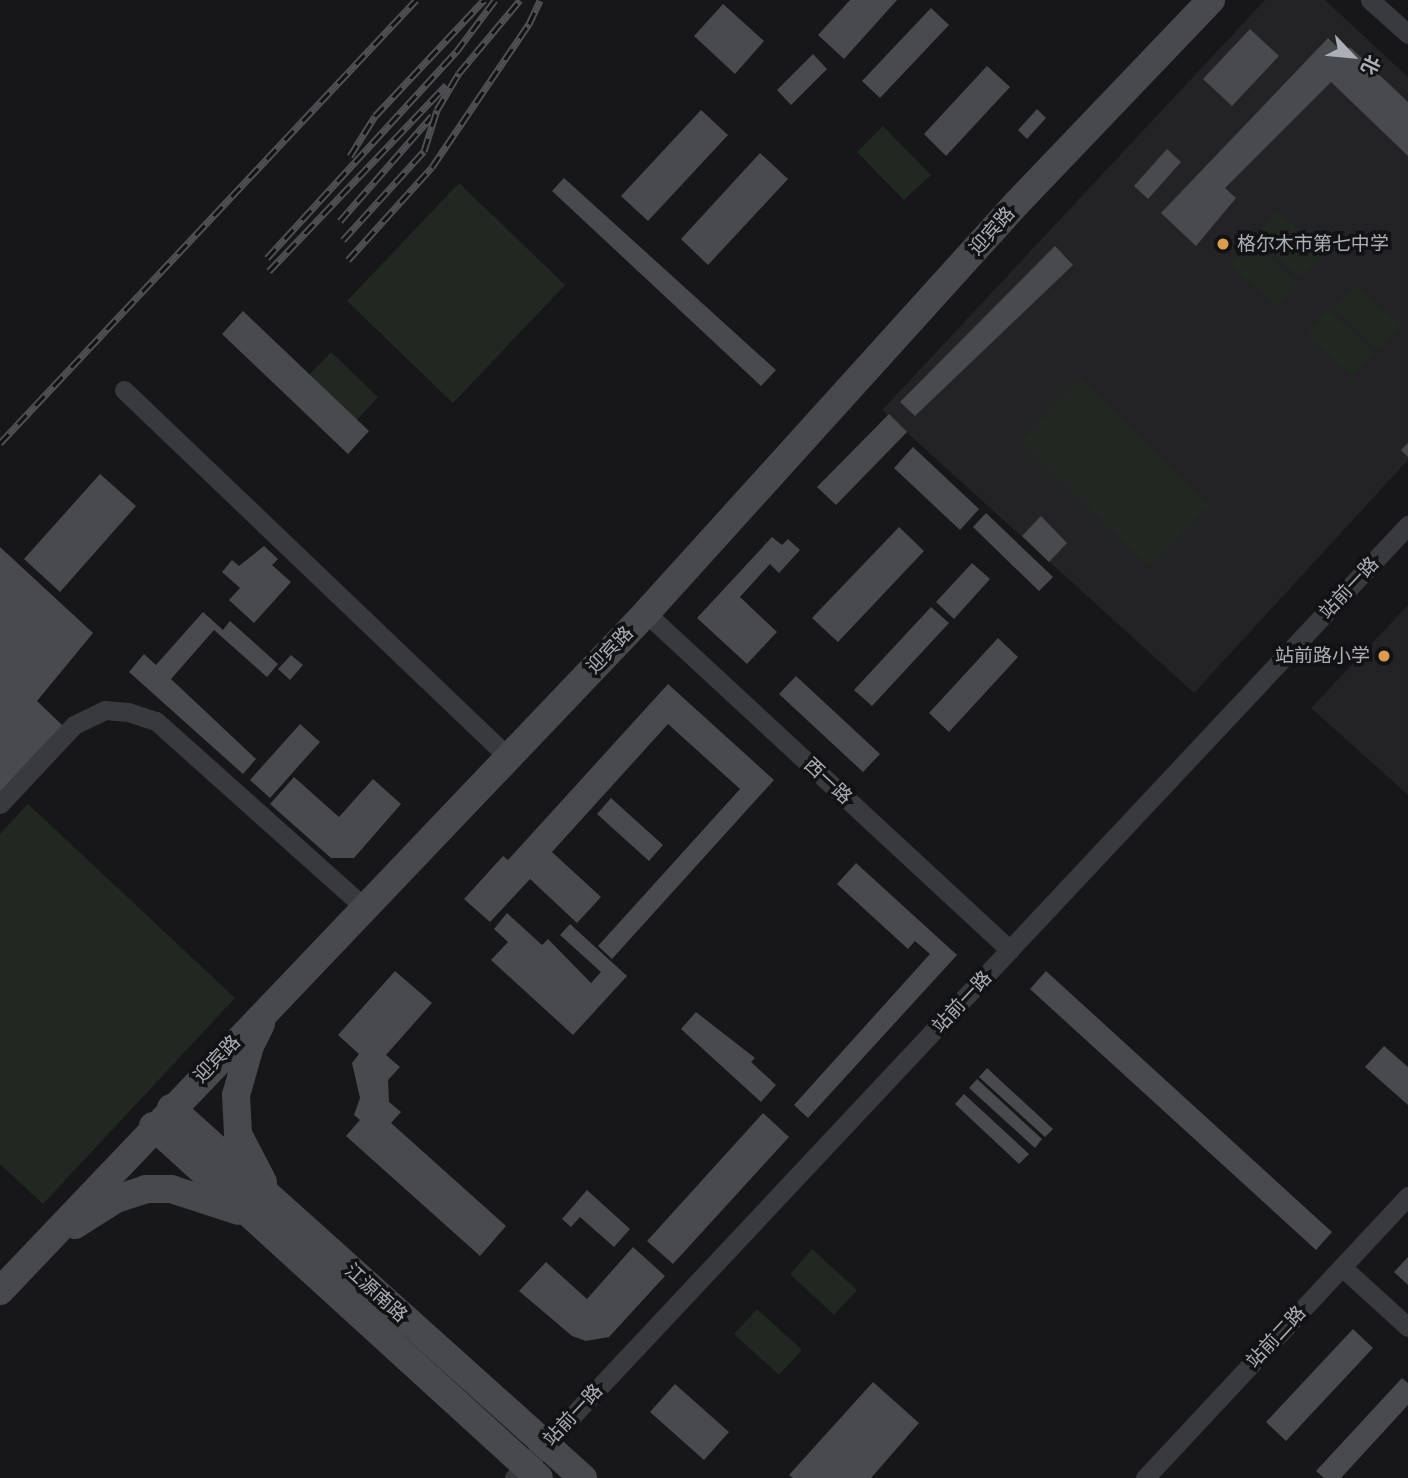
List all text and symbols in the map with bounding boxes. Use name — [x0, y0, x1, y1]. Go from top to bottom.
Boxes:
north arrow — [1317, 21, 1387, 91]
text: 北 — [1356, 51, 1386, 79]
street label: 迎宾路 — [964, 202, 1020, 260]
place label: 格尔木市第七中学 — [1237, 233, 1389, 255]
marker: 格尔木市第七中学 — [1215, 236, 1231, 252]
street label: 站前一路 — [1315, 552, 1383, 624]
street label: 迎宾路 — [582, 622, 638, 678]
place label: 站前路小学 — [1275, 645, 1370, 667]
marker: 站前路小学 — [1376, 648, 1392, 664]
street label: 西一路 — [799, 753, 857, 809]
street label: 站前一路 — [928, 966, 996, 1038]
street label: 迎宾路 — [189, 1031, 245, 1087]
street label: 江源南路 — [340, 1259, 412, 1327]
street label: 站前二路 — [1242, 1301, 1310, 1373]
street label: 站前一路 — [539, 1379, 607, 1451]

